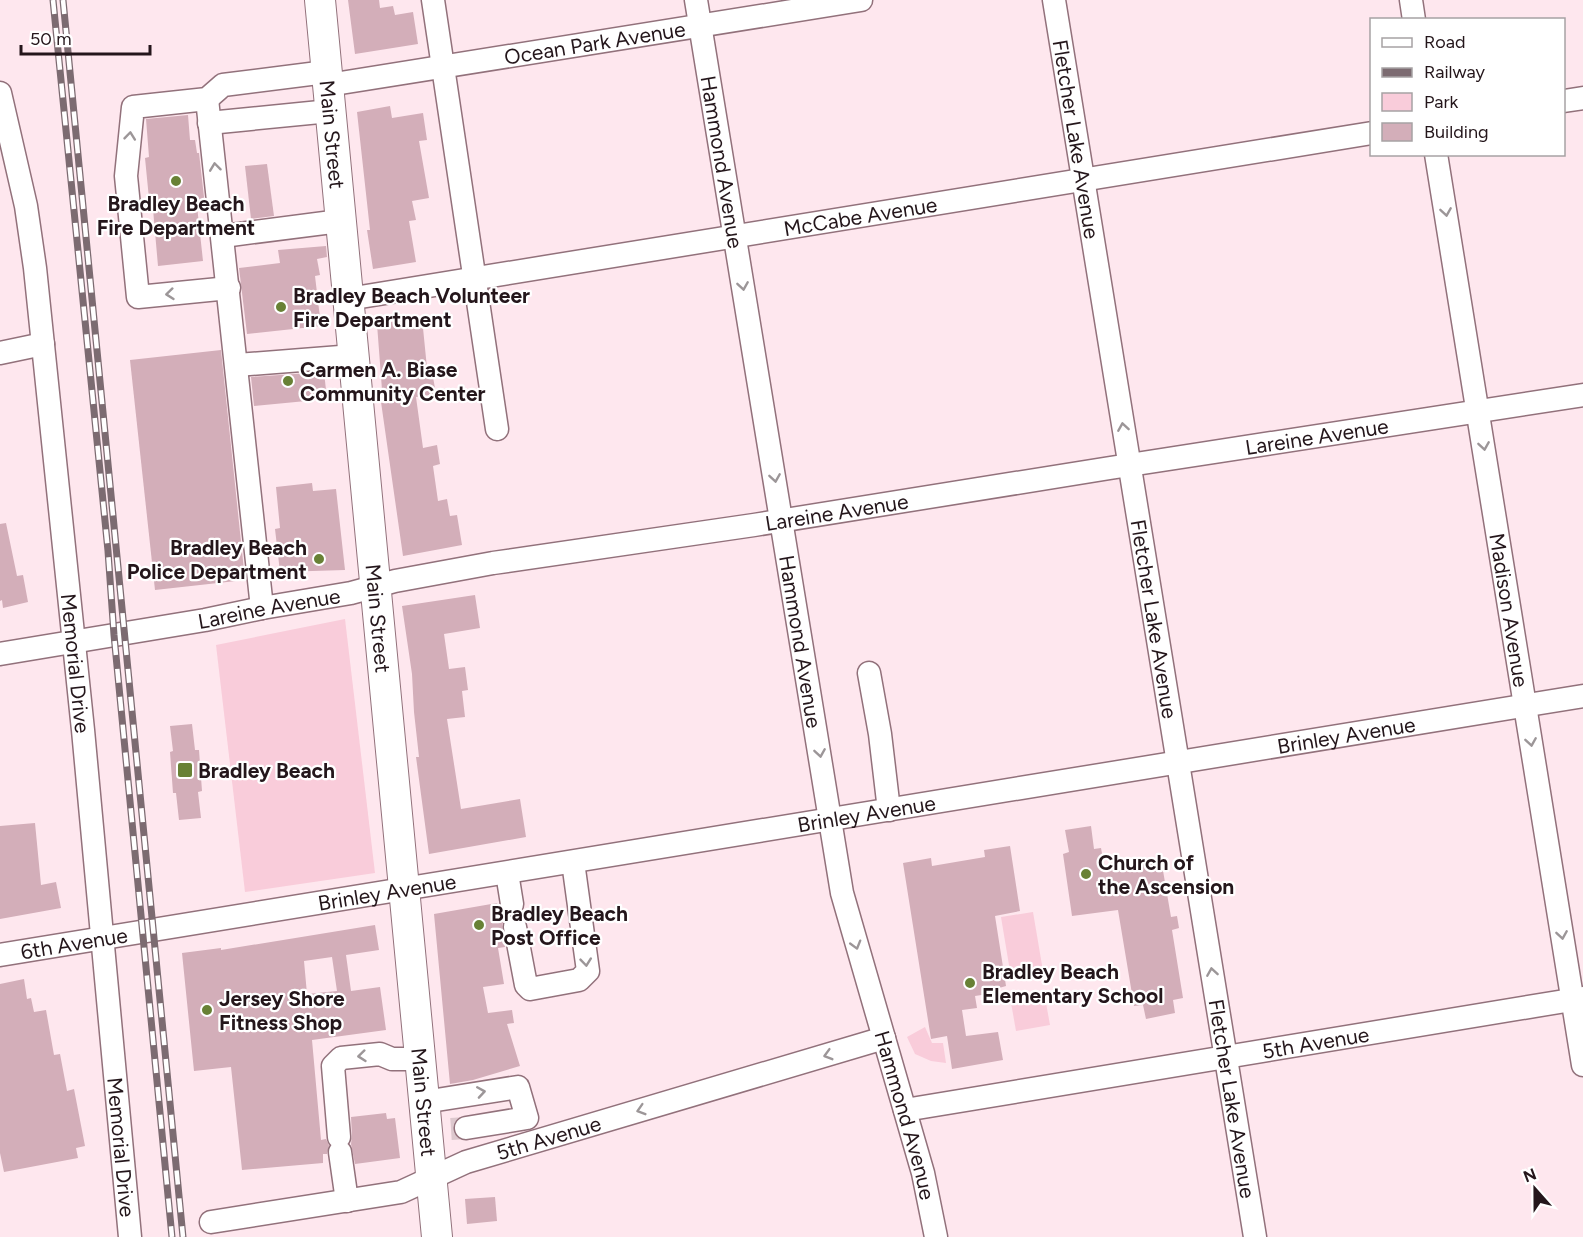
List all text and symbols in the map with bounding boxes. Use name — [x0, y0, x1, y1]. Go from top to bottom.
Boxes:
street label: Ocean Park Avenue — [502, 16, 687, 69]
scale bar — [21, 18, 150, 56]
legend — [1370, 18, 1565, 156]
text: 50 m — [30, 28, 72, 50]
text: Road — [1424, 31, 1465, 53]
street label: Fletcher Lake Avenue — [1048, 38, 1105, 241]
text: Railway — [1424, 61, 1486, 83]
street label: Hammond Avenue — [696, 74, 749, 250]
street label: Main Street — [315, 79, 350, 190]
text: Park — [1424, 91, 1459, 113]
text: Building — [1424, 121, 1489, 143]
one-way arrow — [123, 131, 136, 140]
one-way arrow — [209, 162, 221, 171]
marker: Bradley Beach Fire Department — [169, 174, 183, 188]
place label: Bradley Beach Fire Department — [97, 191, 255, 240]
street label: McCabe Avenue — [782, 191, 939, 241]
one-way arrow — [1439, 208, 1451, 217]
one-way arrow — [736, 281, 748, 290]
place label: Bradley Beach Volunteer Fire Department — [293, 283, 530, 332]
one-way arrow — [166, 287, 175, 300]
marker: Bradley Beach Volunteer Fire Department — [274, 300, 288, 314]
place label: Carmen A. Biase Community Center — [300, 357, 486, 406]
marker: Carmen A. Biase Community Center — [281, 374, 295, 388]
street label: Lareine Avenue — [1243, 413, 1390, 459]
one-way arrow — [1117, 422, 1130, 432]
one-way arrow — [1477, 442, 1489, 451]
one-way arrow — [768, 473, 780, 483]
street label: Lareine Avenue — [763, 488, 910, 536]
street label: Fletcher Lake Avenue — [1126, 517, 1183, 720]
street label: Madison Avenue — [1485, 531, 1534, 689]
place label: Bradley Beach Police Department — [127, 535, 307, 584]
marker: Bradley Beach Police Department — [312, 552, 326, 566]
street label: Hammond Avenue — [774, 553, 827, 730]
street label: Main Street — [361, 563, 396, 674]
street label: Lareine Avenue — [196, 583, 342, 633]
street label: Memorial Drive — [56, 592, 96, 734]
street label: Brinley Avenue — [1275, 711, 1417, 758]
one-way arrow — [1525, 738, 1537, 747]
one-way arrow — [813, 749, 825, 758]
place label: Bradley Beach — [198, 758, 335, 783]
marker: Bradley Beach — [176, 761, 194, 779]
street label: Brinley Avenue — [796, 790, 937, 837]
place label: Church of the Ascension — [1098, 850, 1234, 899]
marker: Church of the Ascension — [1079, 867, 1093, 881]
street label: Brinley Avenue — [316, 868, 458, 915]
place label: Bradley Beach Post Office — [491, 901, 628, 950]
marker: Bradley Beach Post Office — [472, 918, 486, 932]
street label: 6th Avenue — [19, 922, 129, 964]
one-way arrow — [1555, 930, 1568, 940]
one-way arrow — [849, 939, 861, 950]
one-way arrow — [579, 957, 592, 966]
place label: Bradley Beach Elementary School — [982, 959, 1163, 1008]
one-way arrow — [1206, 967, 1219, 977]
marker: Bradley Beach Elementary School — [963, 976, 977, 990]
place label: Jersey Shore Fitness Shop — [219, 986, 345, 1035]
street label: Fletcher Lake Avenue — [1204, 997, 1261, 1200]
marker: Jersey Shore Fitness Shop — [200, 1003, 214, 1017]
street label: 5th Avenue — [1260, 1021, 1371, 1063]
street label: Hammond Avenue — [870, 1028, 941, 1202]
street label: Main Street — [407, 1047, 442, 1158]
one-way arrow — [823, 1048, 834, 1060]
one-way arrow — [358, 1049, 367, 1062]
street label: Memorial Drive — [103, 1076, 141, 1218]
one-way arrow — [477, 1087, 486, 1099]
one-way arrow — [636, 1103, 647, 1115]
street label: 5th Avenue — [493, 1110, 604, 1165]
north arrow — [1505, 1159, 1565, 1219]
text: N — [1521, 1164, 1539, 1187]

